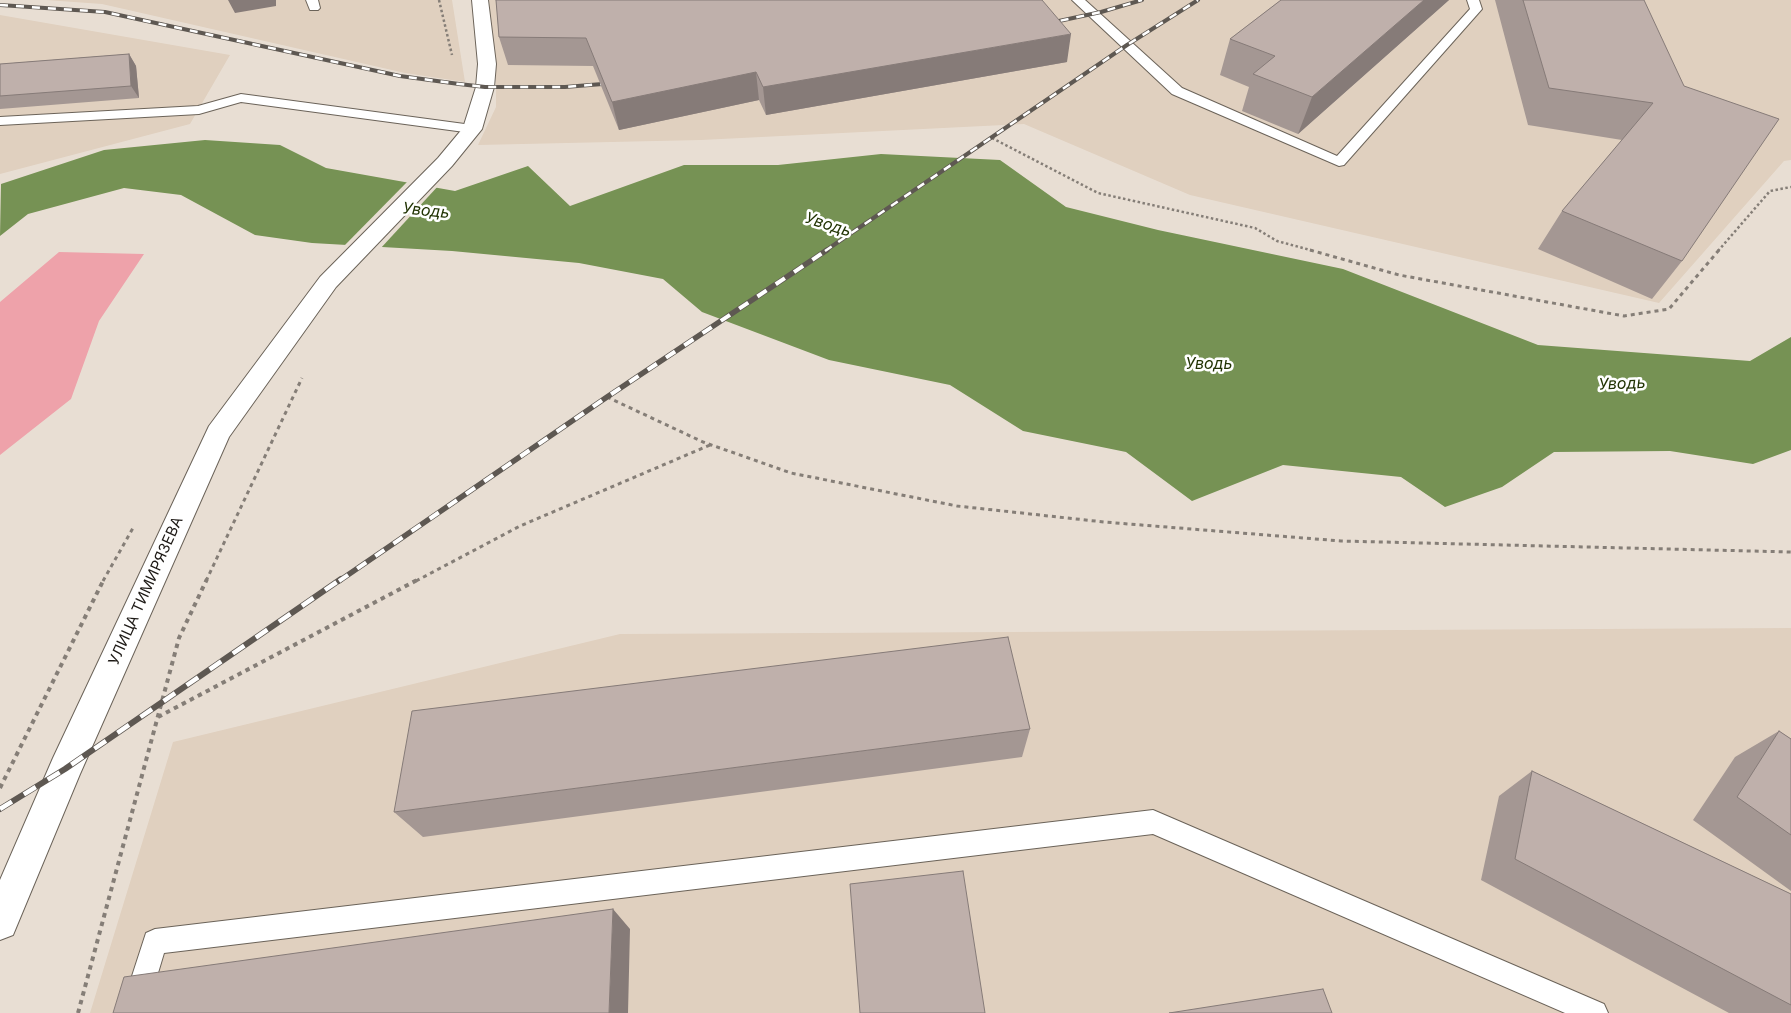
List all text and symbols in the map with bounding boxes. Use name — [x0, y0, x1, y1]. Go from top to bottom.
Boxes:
water label: Уводь — [402, 199, 450, 223]
water label: Уводь — [803, 209, 853, 241]
water label: Уводь — [1185, 354, 1233, 374]
water label: Уводь — [1598, 374, 1646, 394]
street label: УЛИЦА ТИМИРЯЗЕВА — [105, 514, 187, 668]

